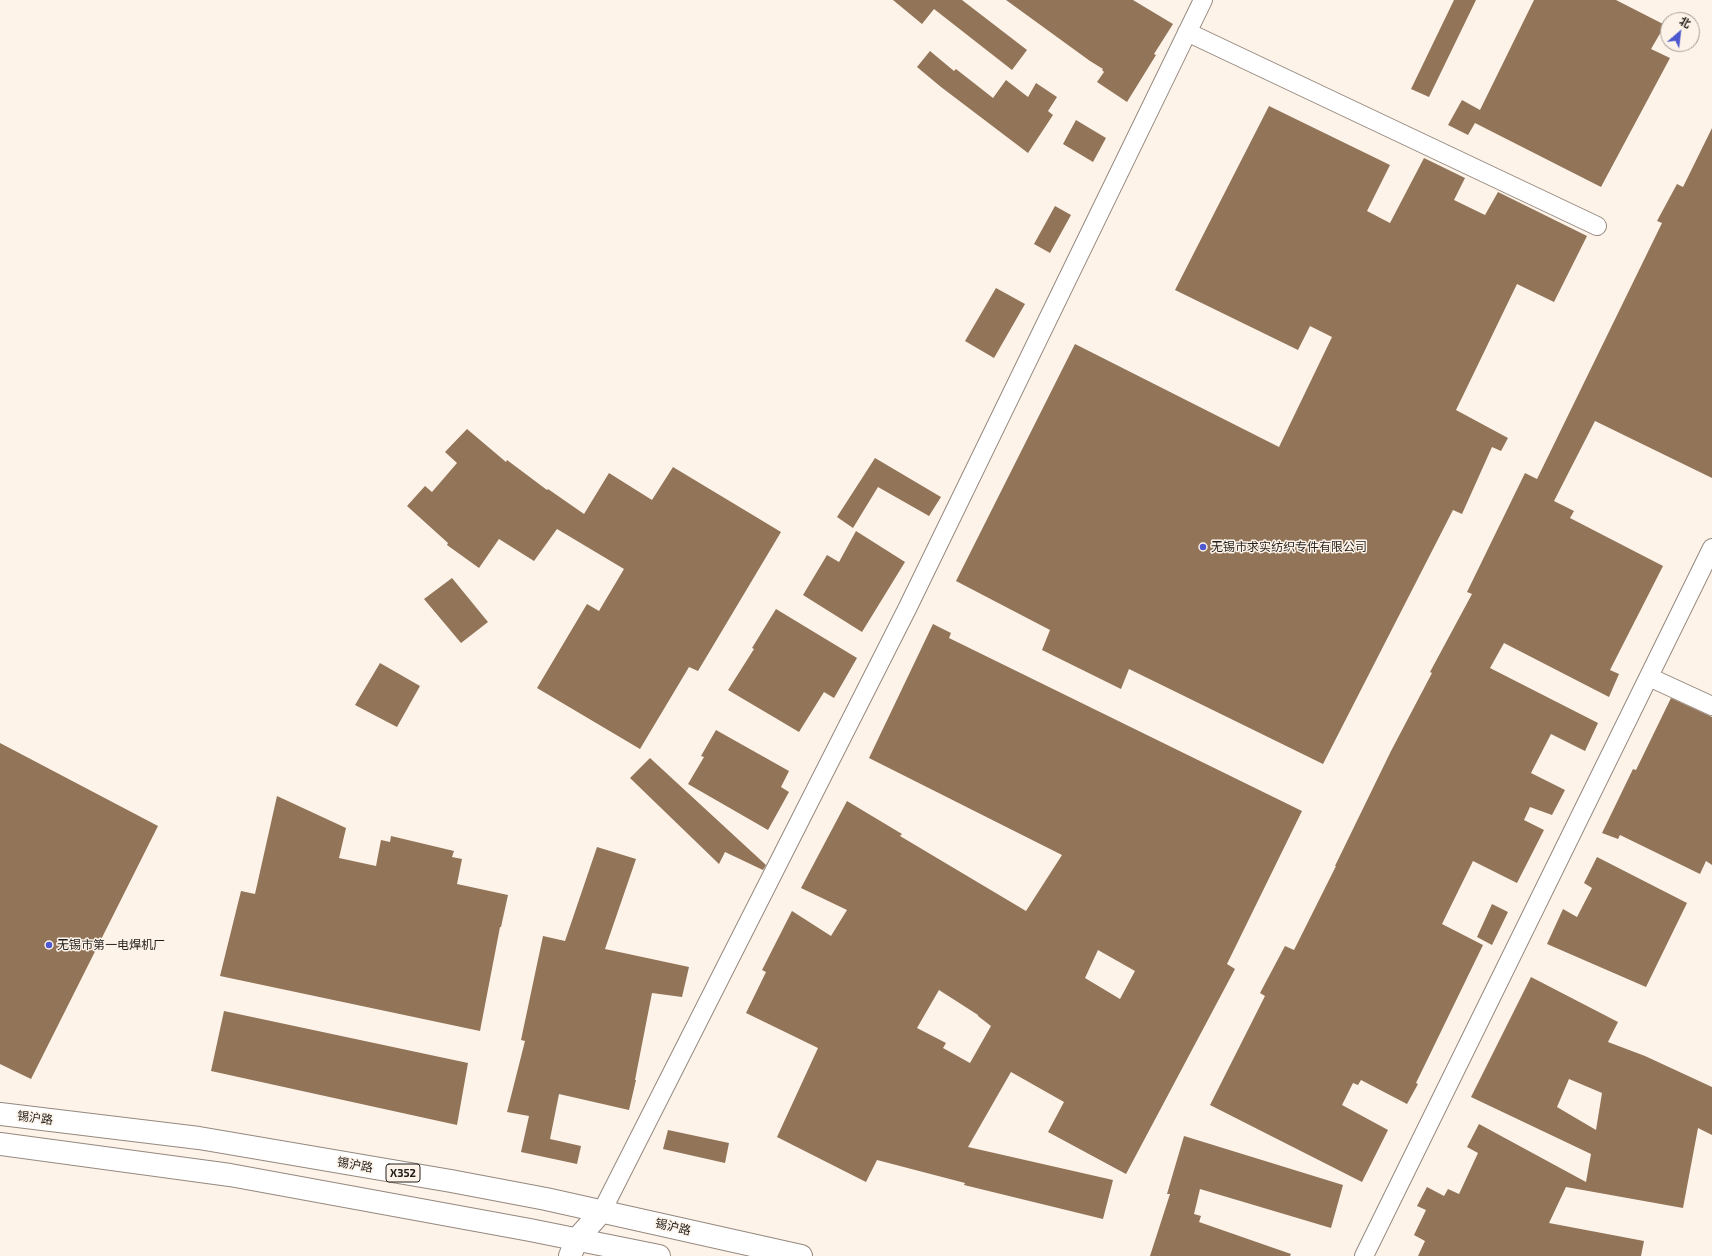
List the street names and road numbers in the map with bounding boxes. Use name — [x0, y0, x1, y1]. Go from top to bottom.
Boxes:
street label: 锡沪路 — [16, 1109, 54, 1127]
street label: 锡沪路 — [336, 1155, 374, 1175]
road number: X352 — [386, 1164, 420, 1182]
street label: 锡沪路 — [654, 1216, 692, 1238]

